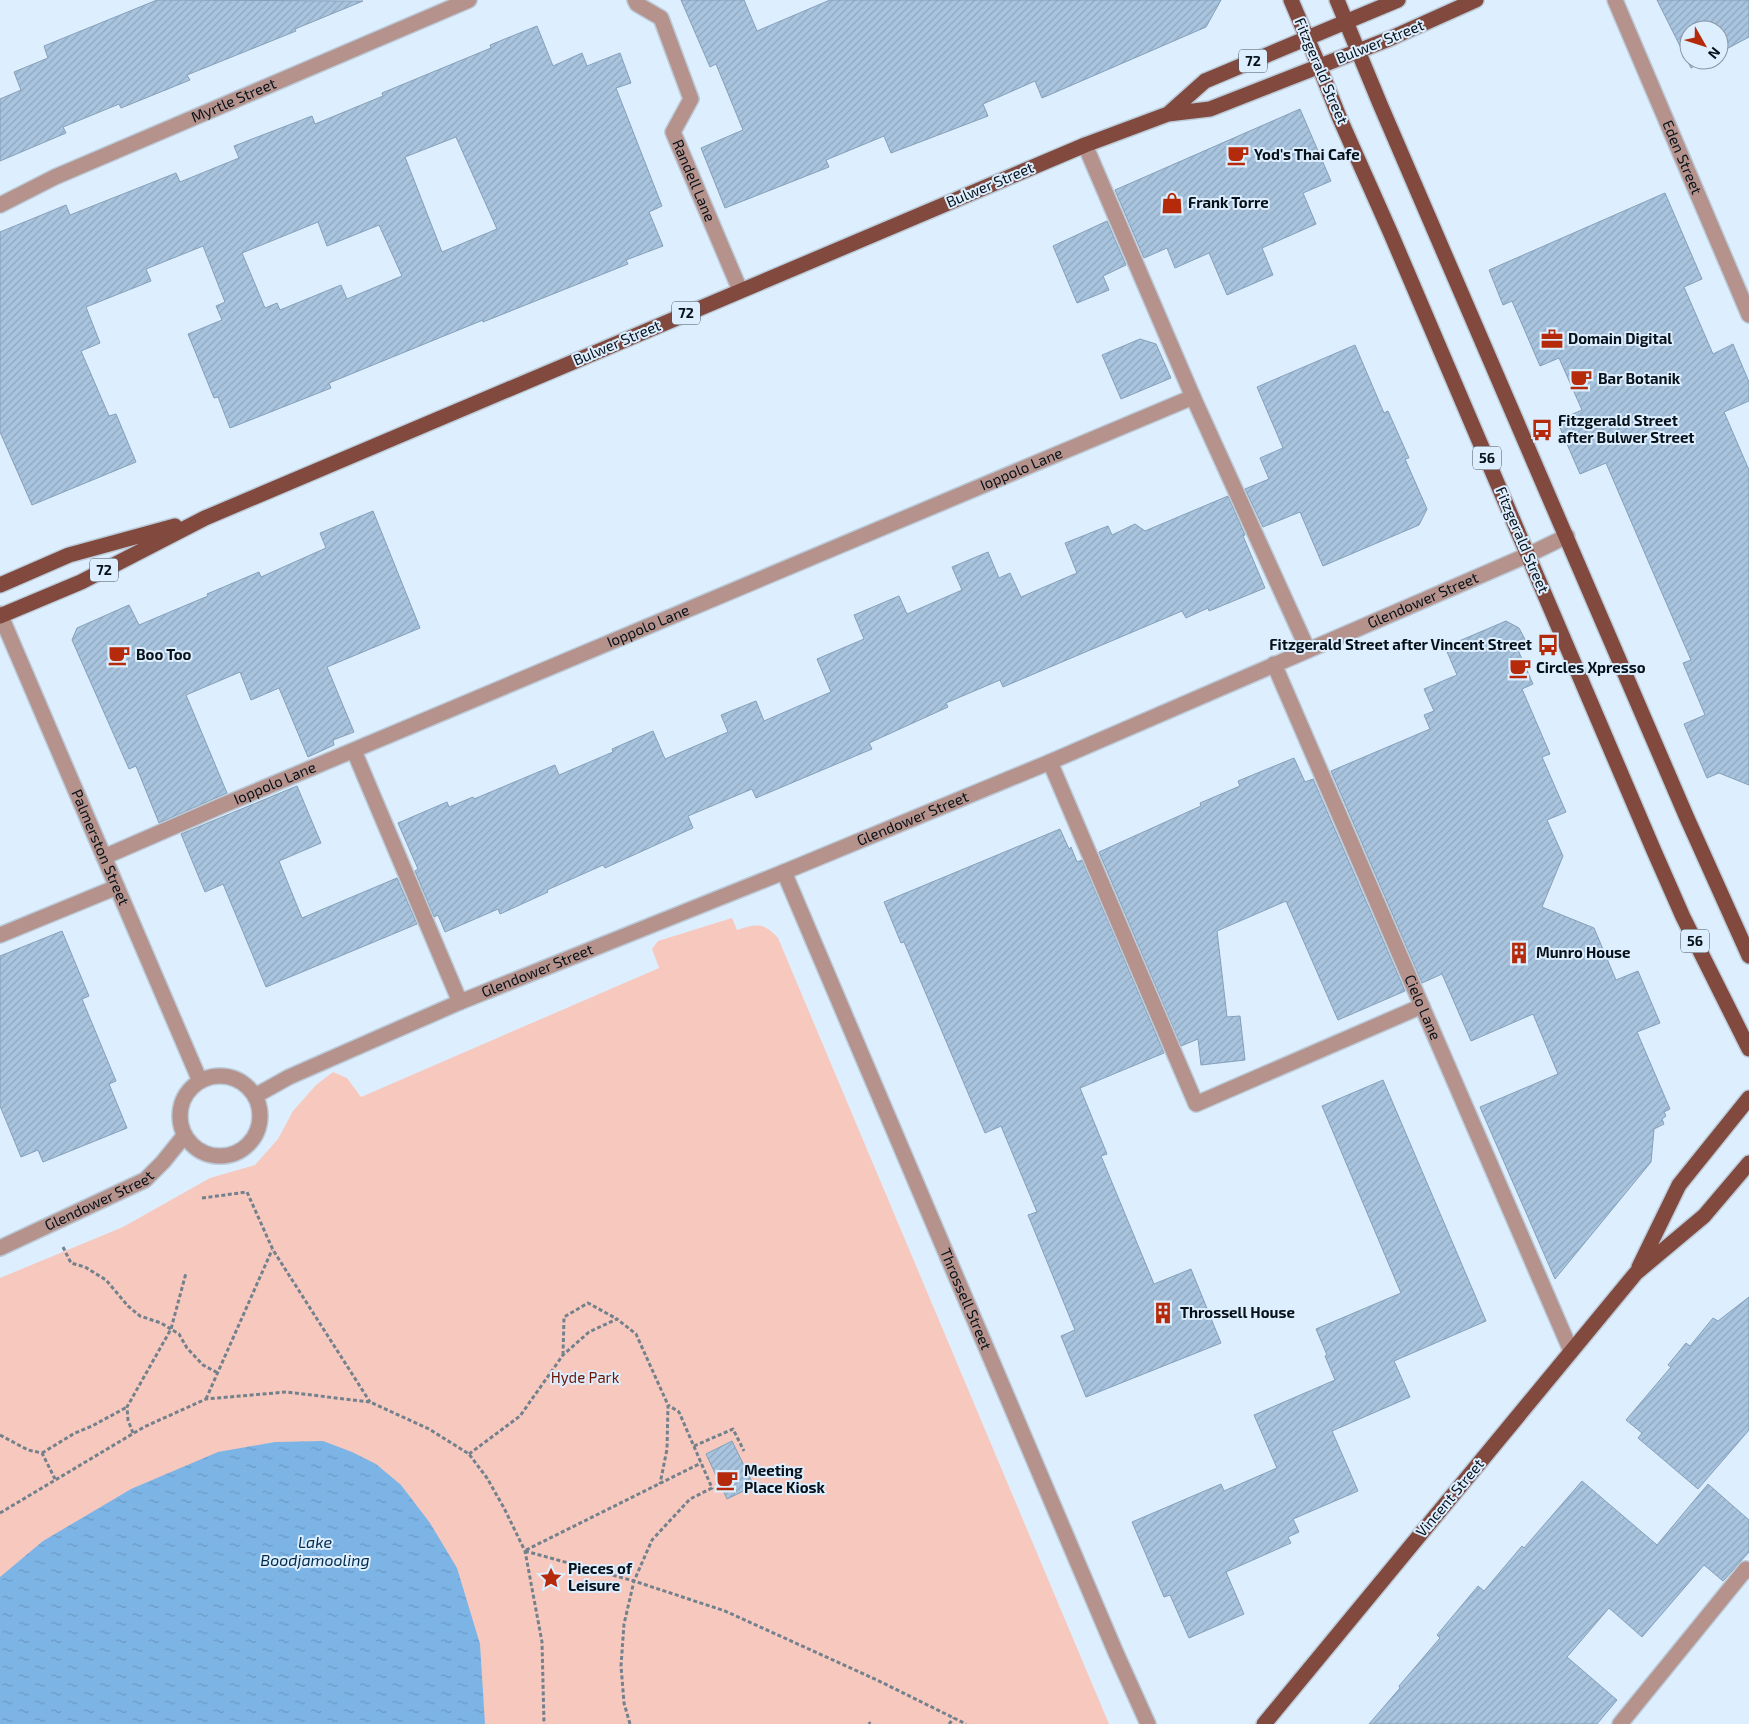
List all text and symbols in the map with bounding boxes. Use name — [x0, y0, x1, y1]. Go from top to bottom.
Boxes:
street label: Fitzgerald Street — [1291, 15, 1353, 127]
street label: Bulwer Street — [1333, 15, 1426, 67]
north arrow — [1679, 20, 1729, 70]
text: N — [1705, 44, 1724, 63]
road number: 72 — [1239, 49, 1267, 72]
street label: Myrtle Street — [188, 74, 279, 126]
street label: Eden Street — [1659, 117, 1707, 197]
street label: Randell Lane — [669, 136, 720, 224]
cafe icon: Yod's Thai Cafe — [1225, 142, 1251, 168]
place label: Yod's Thai Cafe — [1254, 145, 1360, 163]
street label: Bulwer Street — [943, 157, 1036, 211]
shop icon: Frank Torre — [1159, 190, 1185, 216]
place label: Frank Torre — [1188, 193, 1269, 211]
road number: 72 — [672, 302, 700, 324]
street label: Bulwer Street — [570, 315, 663, 369]
office icon: Domain Digital — [1539, 326, 1565, 352]
place label: Domain Digital — [1568, 329, 1672, 347]
cafe icon: Bar Botanik — [1568, 366, 1594, 392]
place label: Bar Botanik — [1598, 369, 1681, 387]
place label: Fitzgerald Street after Bulwer Street — [1558, 411, 1695, 446]
bus stop icon: Fitzgerald Street after Bulwer Street — [1529, 417, 1555, 443]
street label: Ioppolo Lane — [977, 443, 1065, 494]
road number: 56 — [1473, 446, 1501, 469]
street label: Fitzgerald Street — [1492, 484, 1554, 596]
road number: 72 — [90, 558, 118, 582]
street label: Glendower Street — [1364, 568, 1481, 631]
street label: Ioppolo Lane — [604, 600, 692, 651]
bus stop icon: Fitzgerald Street after Vincent Street — [1535, 632, 1561, 658]
place label: Fitzgerald Street after Vincent Street — [1269, 635, 1532, 653]
cafe icon: Boo Too — [106, 642, 132, 668]
place label: Boo Too — [136, 645, 192, 663]
cafe icon: Circles Xpresso — [1507, 655, 1533, 681]
place label: Circles Xpresso — [1536, 658, 1646, 676]
street label: Ioppolo Lane — [231, 757, 318, 808]
street label: Palmerston Street — [68, 786, 134, 908]
street label: Glendower Street — [854, 787, 971, 849]
road number: 56 — [1681, 929, 1709, 952]
street label: Glendower Street — [478, 939, 596, 1001]
building icon: Munro House — [1506, 940, 1532, 966]
place label: Munro House — [1536, 943, 1631, 961]
street label: Cielo Lane — [1401, 971, 1445, 1042]
street label: Glendower Street — [42, 1166, 157, 1234]
street label: Throssell Street — [937, 1245, 996, 1352]
building icon: Throssell House — [1150, 1300, 1176, 1326]
place label: Throssell House — [1180, 1303, 1295, 1321]
park label: Hyde Park — [551, 1368, 620, 1386]
street label: Vincent Street — [1411, 1454, 1487, 1540]
place label: Meeting Place Kiosk — [744, 1461, 825, 1496]
cafe icon: Meeting Place Kiosk — [714, 1467, 740, 1493]
water label: Lake Boodjamooling — [260, 1532, 370, 1570]
place label: Pieces of Leisure — [568, 1559, 633, 1594]
place icon: Pieces of Leisure — [538, 1565, 564, 1591]

